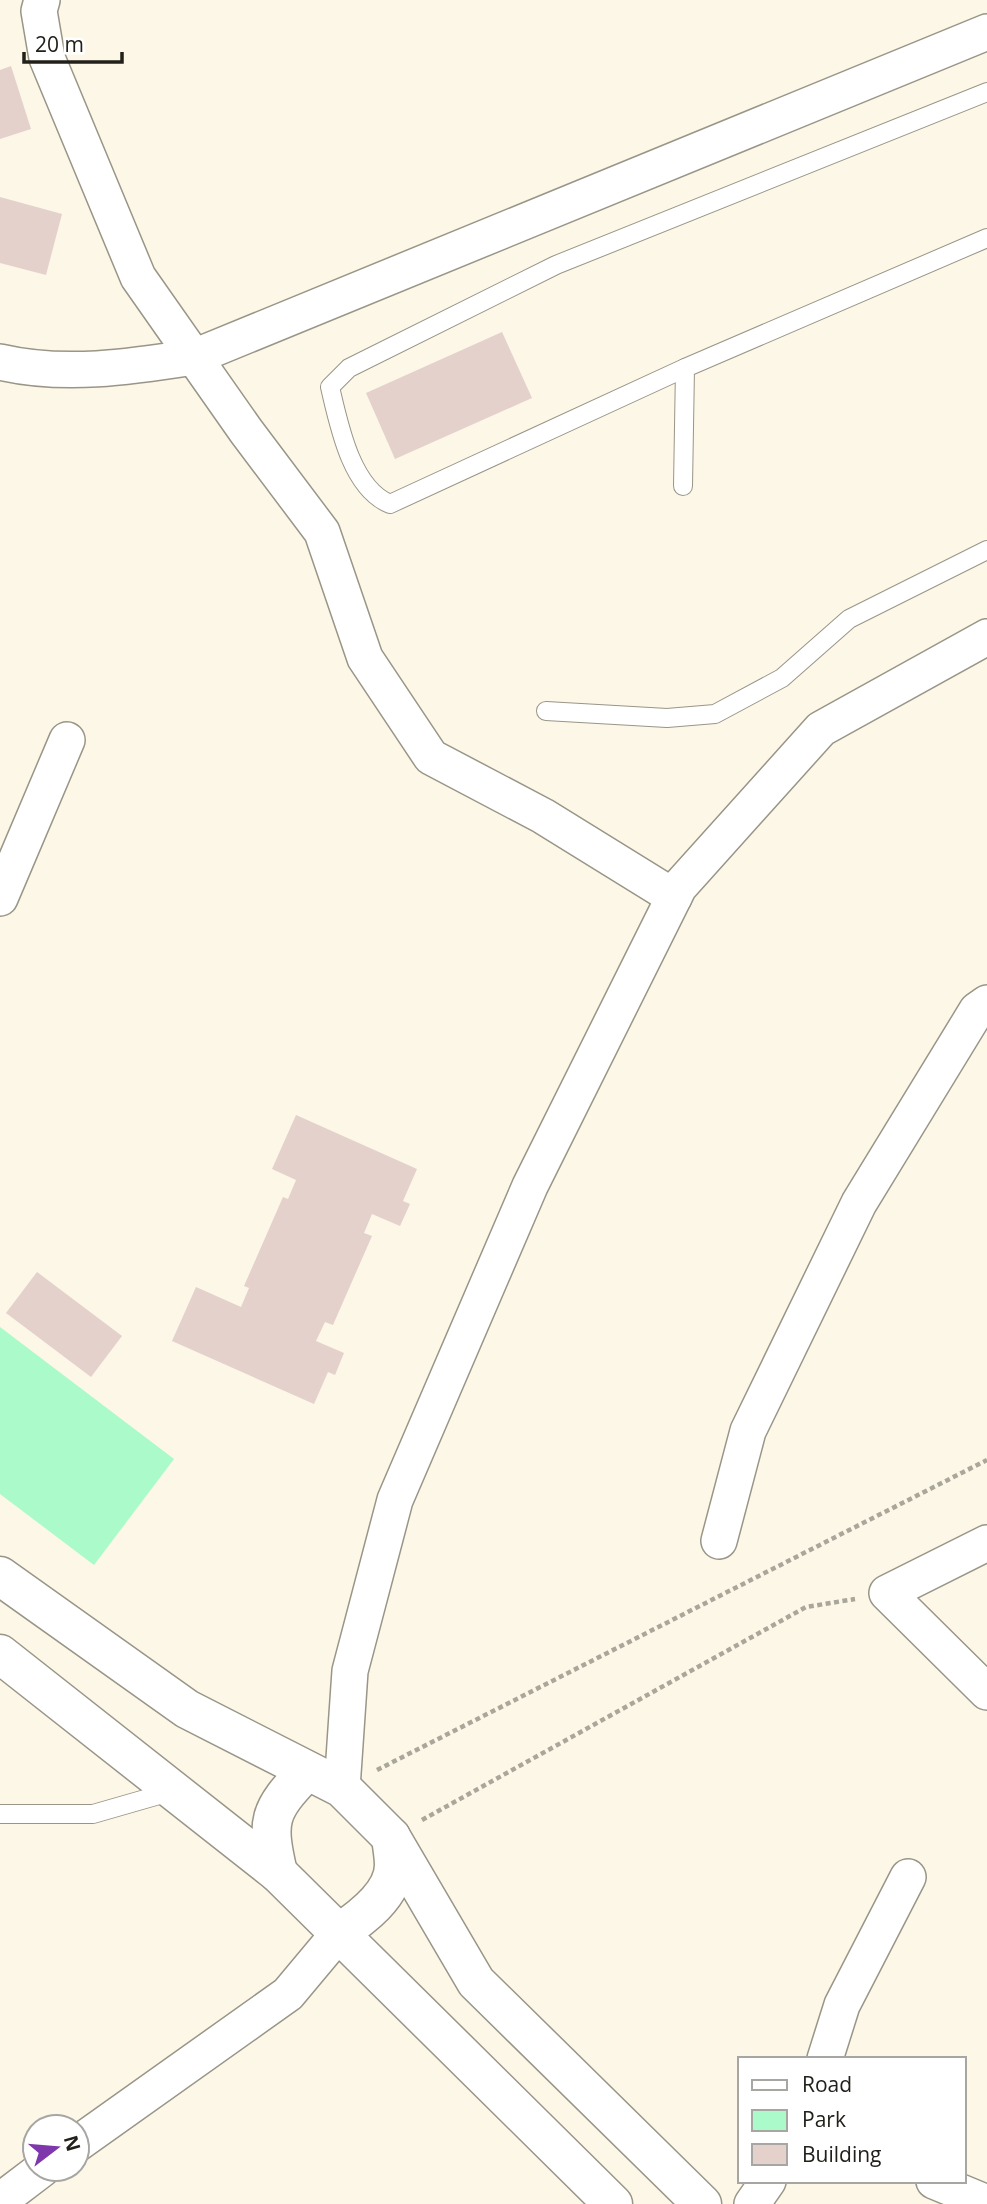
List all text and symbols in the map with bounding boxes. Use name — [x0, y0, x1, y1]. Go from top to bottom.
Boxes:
scale bar — [24, 21, 122, 65]
text: 20 m — [35, 30, 84, 58]
legend — [738, 2057, 966, 2183]
text: Road — [802, 2070, 852, 2098]
text: Park — [802, 2105, 846, 2133]
north arrow — [21, 2113, 91, 2183]
text: N — [58, 2132, 87, 2154]
text: Building — [802, 2140, 881, 2168]

